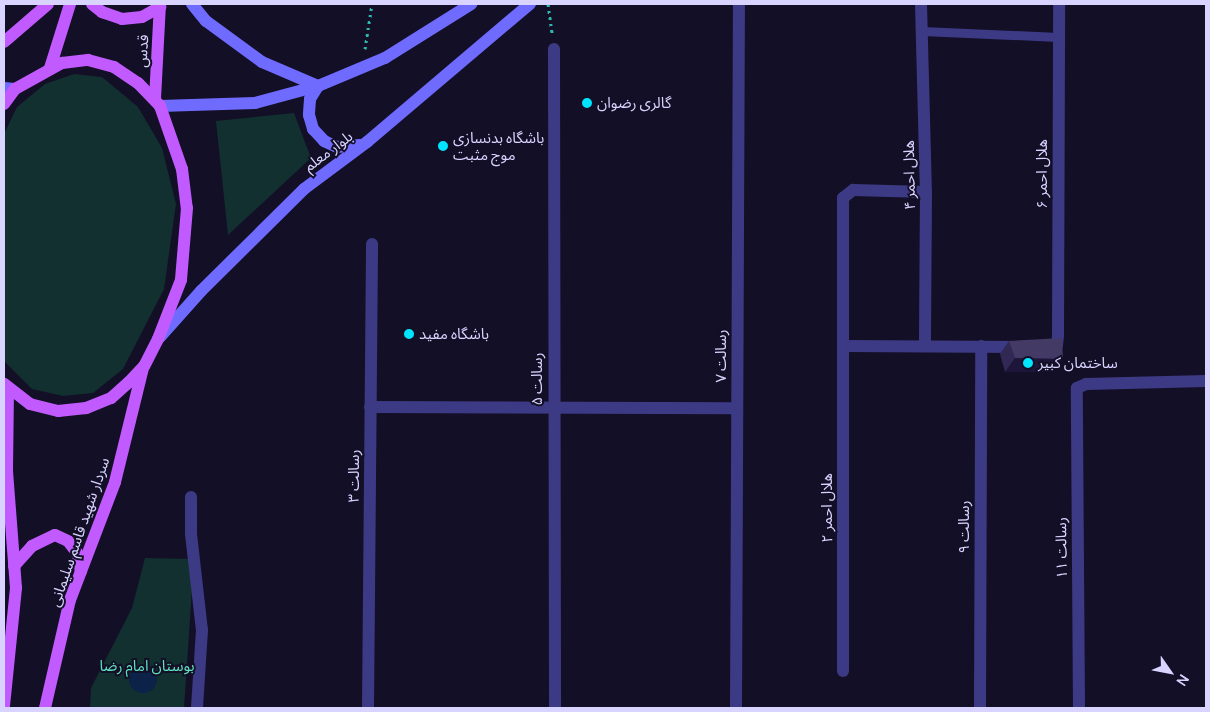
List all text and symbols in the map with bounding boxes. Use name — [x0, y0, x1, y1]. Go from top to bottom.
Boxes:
street label: قدس — [132, 34, 152, 68]
place label: گالری رضوان — [597, 94, 671, 112]
marker: گالری رضوان — [581, 97, 593, 109]
street label: بلوار معلم — [300, 127, 356, 175]
place label: باشگاه بدنسازی موج مثبت — [453, 128, 544, 163]
street label: هلال احمر ۶ — [1033, 139, 1051, 209]
marker: باشگاه بدنسازی موج مثبت — [437, 140, 449, 152]
street label: هلال احمر ۴ — [899, 140, 919, 210]
place label: باشگاه مفید — [419, 325, 489, 343]
marker: باشگاه مفید — [403, 328, 415, 340]
street label: رسالت ۷ — [712, 329, 730, 383]
street label: رسالت ۵ — [528, 352, 546, 406]
place label: ساختمان کبیر — [1038, 354, 1118, 372]
marker: ساختمان کبیر — [1022, 357, 1034, 369]
street label: رسالت ۳ — [345, 449, 363, 503]
street label: سردار شهید قاسم سلیمانی — [45, 455, 113, 609]
street label: هلال احمر ۲ — [818, 473, 836, 543]
street label: رسالت ۹ — [955, 500, 973, 554]
street label: رسالت ۱۱ — [1051, 517, 1071, 579]
north arrow — [1145, 647, 1195, 697]
park label: بوستان امام رضا — [99, 657, 195, 675]
text: N — [1172, 671, 1194, 690]

